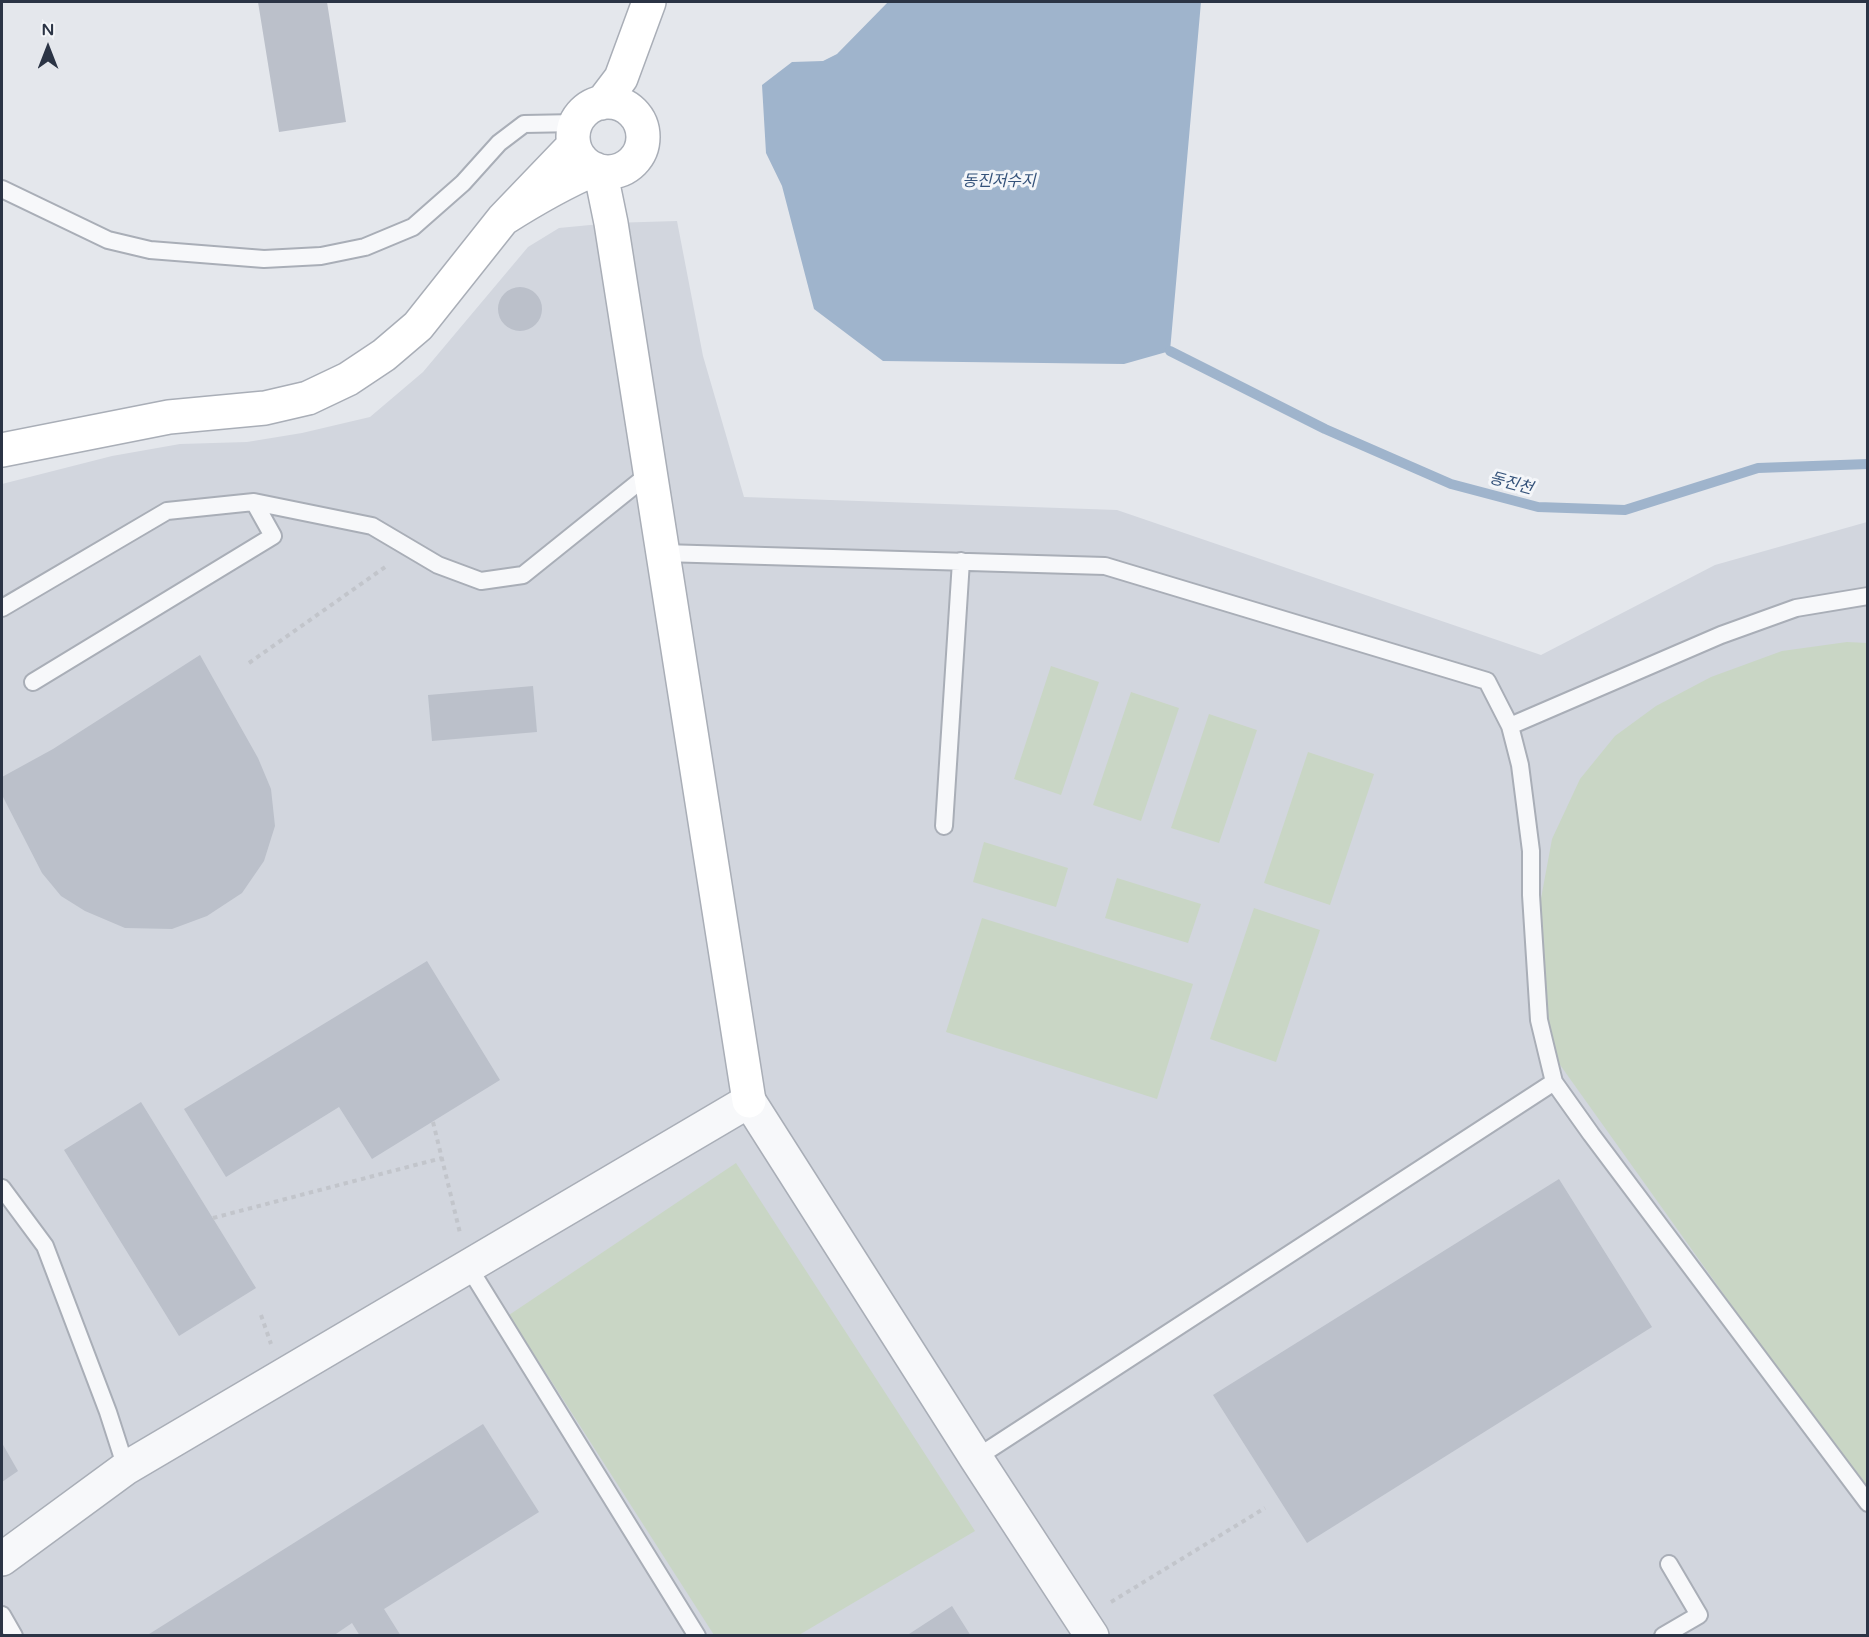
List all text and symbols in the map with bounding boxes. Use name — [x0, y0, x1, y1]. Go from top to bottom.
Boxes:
north arrow — [18, 18, 78, 78]
text: N — [42, 20, 54, 40]
water label: 동진저수지 — [962, 172, 1036, 192]
water label: 동진천 — [1487, 469, 1535, 499]

